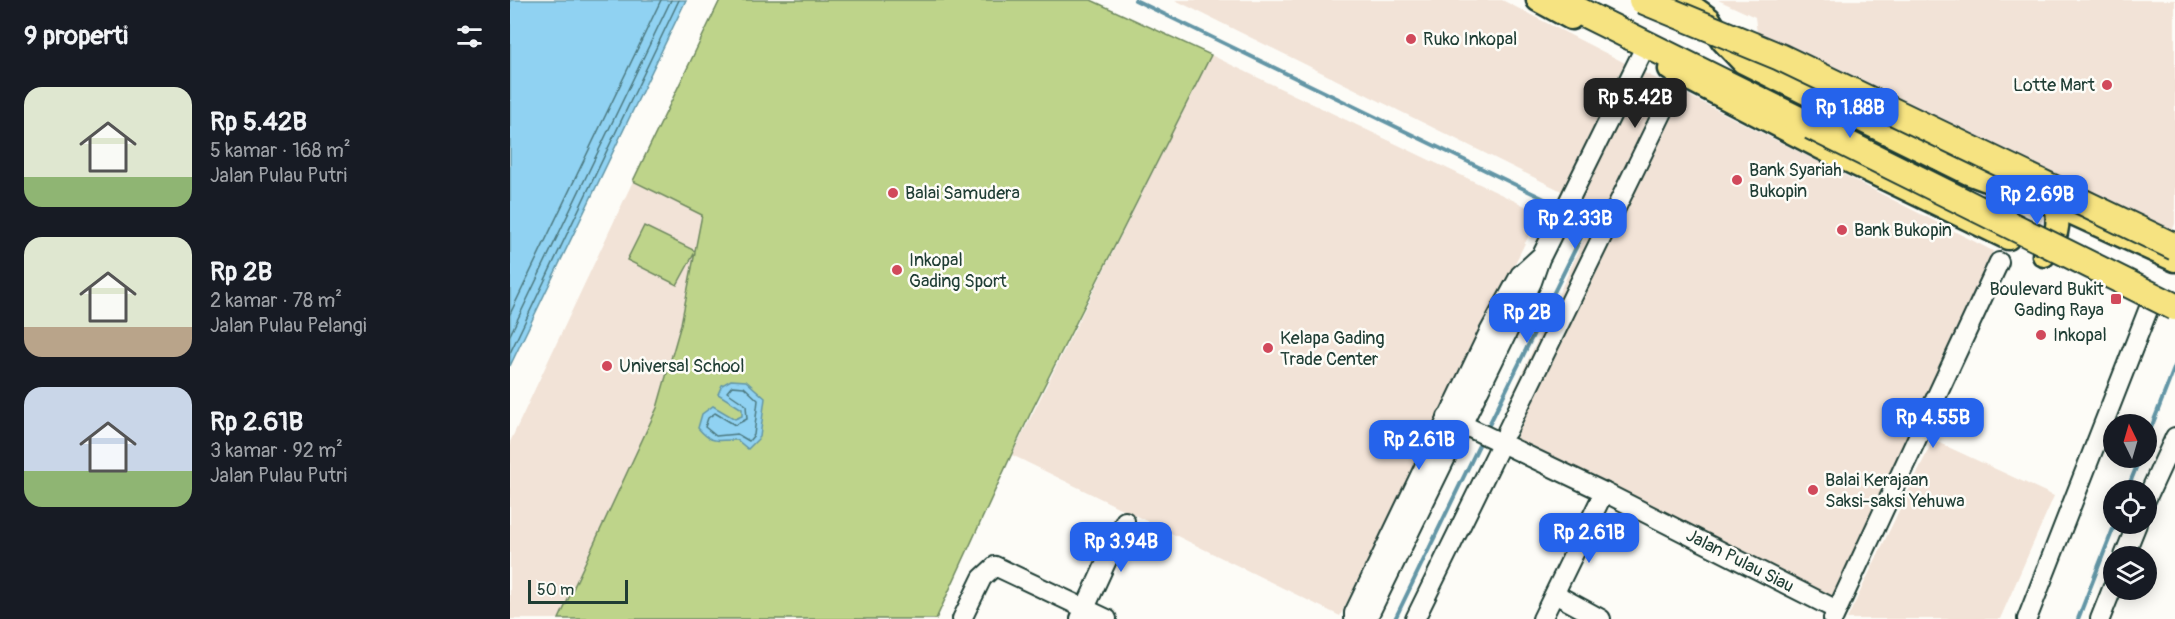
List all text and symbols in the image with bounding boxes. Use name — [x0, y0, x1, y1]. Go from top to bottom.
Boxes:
text: 9 properti — [24, 20, 128, 52]
icon: filters — [453, 20, 486, 53]
place label: Ruko Inkopal — [1423, 28, 1517, 51]
marker: Ruko Inkopal — [1404, 32, 1418, 46]
place label: Lotte Mart — [2013, 74, 2096, 97]
pin: Rp 5.42B — [1573, 78, 1697, 129]
marker: Lotte Mart — [2100, 78, 2114, 92]
text: Rp 5.42B — [1598, 85, 1672, 110]
pin: Rp 1.88B — [1788, 88, 1912, 139]
text: Rp 1.88B — [1815, 95, 1885, 120]
text: Rp 5.42B — [210, 106, 307, 138]
icon: home — [72, 111, 144, 183]
text: 5 kamar · 168 m² — [210, 138, 351, 163]
place label: Bank Syariah Bukopin — [1749, 159, 1842, 203]
text: Jalan Pulau Putri — [210, 163, 347, 188]
marker: Bank Syariah Bukopin — [1730, 173, 1744, 187]
pin: Rp 2.69B — [1975, 175, 2099, 226]
place label: Balai Samudera — [905, 182, 1020, 205]
text: Rp 2.69B — [2000, 182, 2074, 207]
marker: Balai Samudera — [886, 186, 900, 200]
pin: Rp 2.33B — [1513, 199, 1637, 250]
text: Rp 2.33B — [1538, 206, 1612, 231]
place label: Bank Bukopin — [1854, 219, 1952, 242]
marker: Bank Bukopin — [1835, 223, 1849, 237]
place label: Inkopal Gading Sport — [909, 249, 1007, 293]
text: Rp 2B — [210, 256, 272, 288]
icon: home — [72, 261, 144, 333]
marker: Inkopal Gading Sport — [890, 263, 904, 277]
place label: Boulevard Bukit Gading Raya — [1989, 278, 2105, 322]
text: 2 kamar · 78 m² — [210, 288, 342, 313]
marker: Boulevard Bukit Gading Raya — [2109, 292, 2123, 306]
pin: Rp 2B — [1485, 293, 1569, 344]
text: Rp 2B — [1503, 300, 1551, 325]
text: Jalan Pulau Pelangi — [210, 313, 366, 338]
place label: Inkopal — [2053, 324, 2107, 347]
place label: Kelapa Gading Trade Center — [1280, 327, 1385, 371]
marker: Inkopal — [2034, 328, 2048, 342]
marker: Kelapa Gading Trade Center — [1261, 341, 1275, 355]
place label: Universal School — [619, 355, 745, 378]
marker: Universal School — [600, 359, 614, 373]
pin: Rp 4.55B — [1871, 398, 1995, 449]
text: Rp 4.55B — [1896, 405, 1970, 430]
text: Rp 2.61B — [210, 406, 303, 438]
icon: home — [72, 411, 144, 483]
north arrow — [2103, 414, 2157, 468]
map controls — [2103, 414, 2157, 600]
pin: Rp 2.61B — [1357, 420, 1481, 471]
text: Rp 2.61B — [1383, 427, 1455, 452]
text: 3 kamar · 92 m² — [210, 438, 343, 463]
text: Jalan Pulau Putri — [210, 463, 347, 488]
place label: Balai Kerajaan Saksi-saksi Yehuwa — [1825, 469, 1965, 513]
button: locate — [2103, 480, 2157, 534]
marker: Balai Kerajaan Saksi-saksi Yehuwa — [1806, 483, 1820, 497]
pin: Rp 2.61B — [1527, 513, 1651, 564]
text: Rp 2.61B — [1553, 520, 1625, 545]
pin: Rp 3.94B — [1059, 522, 1183, 573]
street label: Jalan Pulau Siau — [1682, 524, 1798, 598]
text: Rp 3.94B — [1084, 529, 1158, 554]
button: layers — [2103, 546, 2157, 600]
scale bar — [528, 577, 628, 604]
text: 50 m — [537, 580, 574, 600]

